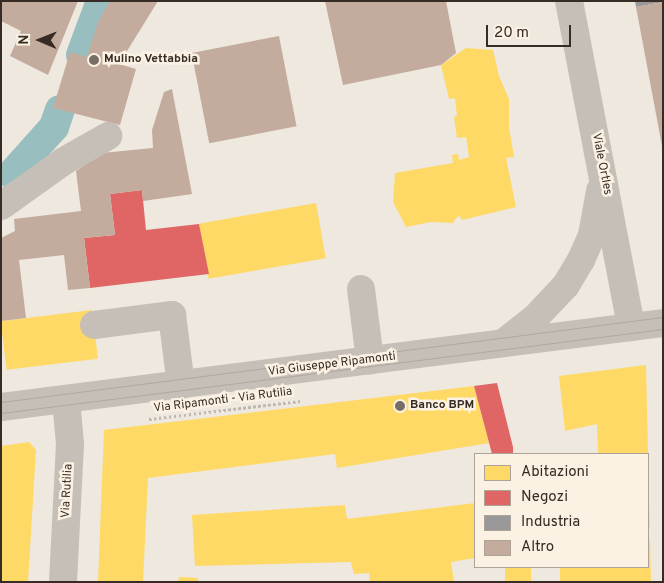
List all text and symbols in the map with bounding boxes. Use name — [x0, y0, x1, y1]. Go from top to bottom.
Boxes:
north arrow — [15, 15, 65, 65]
scale bar — [489, 15, 574, 47]
text: 20 m — [494, 24, 529, 43]
text: N — [16, 35, 33, 45]
place label: Mulino Vettabbia — [104, 53, 198, 67]
marker: Mulino Vettabbia — [88, 54, 100, 66]
street label: Viale Ortles — [588, 132, 614, 196]
street label: Via Giuseppe Ripamonti — [267, 350, 397, 380]
street label: Via Ripamonti - Via Rutilia — [153, 385, 293, 417]
place label: Banco BPM — [410, 399, 474, 413]
marker: Banco BPM — [394, 400, 406, 412]
legend — [474, 453, 649, 568]
street label: Via Rutilia — [59, 463, 77, 519]
text: Abitazioni — [521, 463, 589, 482]
text: Negozi — [521, 488, 568, 507]
text: Industria — [521, 513, 580, 532]
text: Altro — [521, 538, 554, 557]

